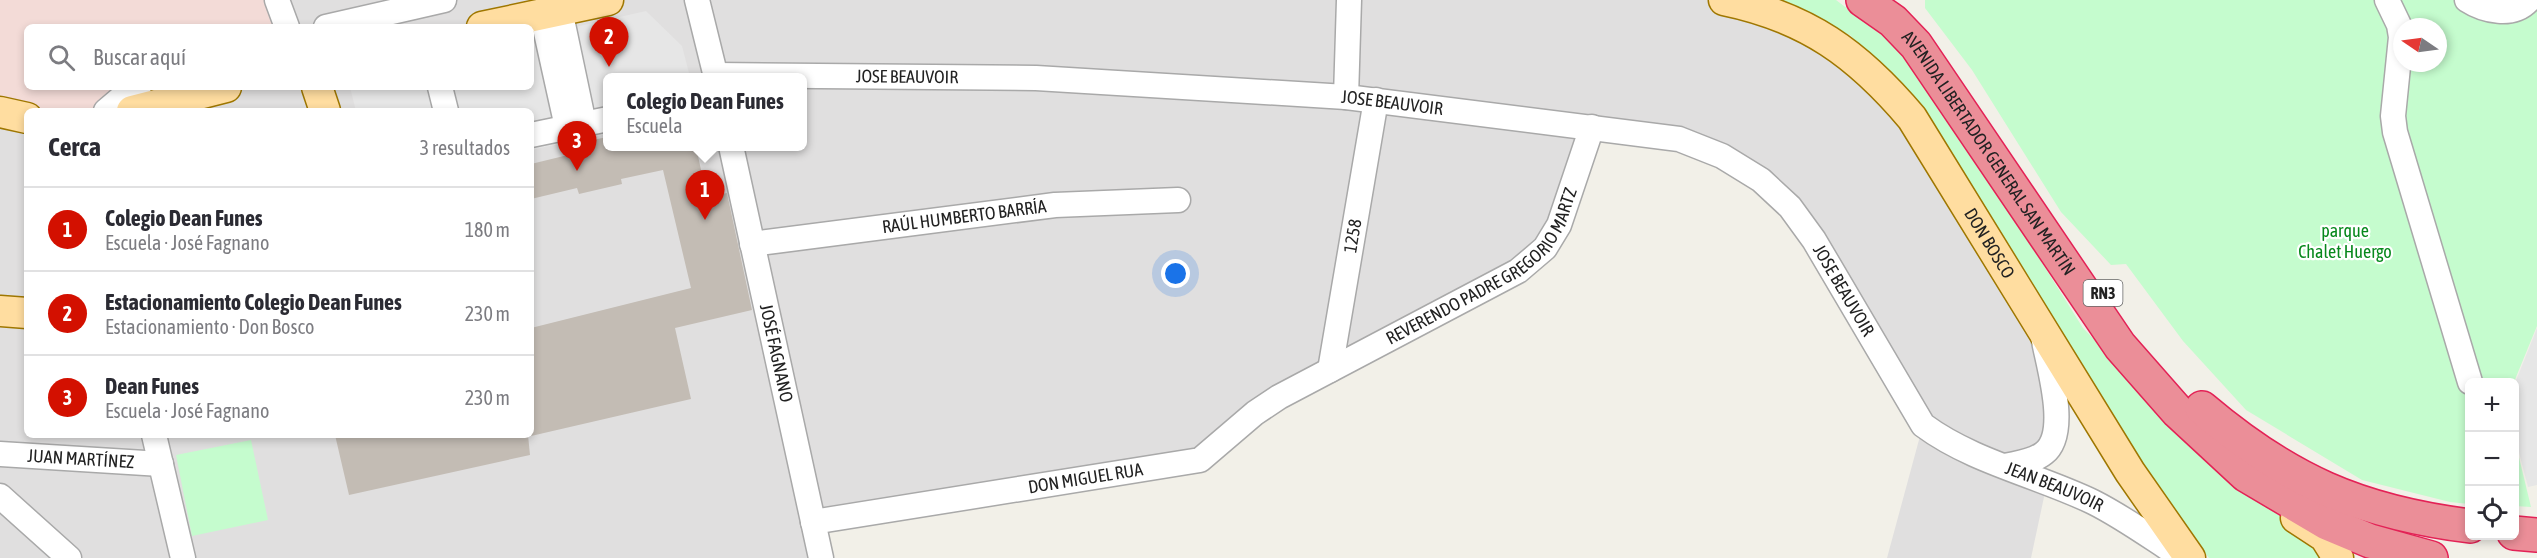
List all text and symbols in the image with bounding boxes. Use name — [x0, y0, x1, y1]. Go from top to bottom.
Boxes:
pin: 2 — [590, 17, 628, 67]
north arrow — [2393, 18, 2447, 72]
search box — [24, 24, 534, 90]
street label: AVENIDA LIBERTADOR GENERAL SAN MARTÍN — [1898, 26, 2080, 279]
icon: search — [45, 41, 78, 74]
text: Buscar aquí — [93, 44, 186, 70]
street label: JOSE BEAUVOIR — [856, 65, 958, 87]
popup — [603, 73, 807, 151]
street label: JOSE BEAUVOIR — [1341, 86, 1444, 119]
text: Colegio Dean Funes — [626, 88, 784, 114]
text: Escuela — [626, 114, 683, 137]
pin: 3 — [558, 122, 596, 171]
text: Cerca — [48, 132, 101, 162]
text: 3 resultados — [420, 136, 510, 159]
pin: 1 — [686, 170, 724, 220]
street label: REVERENDO PADRE GREGORIO MARTZ — [1382, 185, 1581, 349]
street label: RAÚL HUMBERTO BARRÍA — [881, 195, 1048, 237]
street label: DON BOSCO — [1960, 204, 2019, 282]
text: Colegio Dean Funes — [105, 205, 263, 231]
street label: 1258 — [1339, 217, 1366, 254]
text: 1 — [63, 218, 72, 241]
text: 180 m — [465, 218, 510, 241]
park label: parque Chalet Huergo — [2298, 220, 2392, 262]
text: Escuela · José Fagnano — [105, 231, 269, 254]
street label: JOSE BEAUVOIR — [1809, 241, 1879, 339]
your location — [1161, 259, 1190, 288]
road number: RN3 — [2084, 280, 2122, 306]
text: Estacionamiento Colegio Dean Funes — [105, 289, 402, 315]
text: 2 — [63, 302, 72, 325]
text: 230 m — [465, 302, 510, 325]
street label: JOSÉ FAGNANO — [756, 302, 798, 404]
text: Estacionamiento · Don Bosco — [105, 315, 314, 338]
text: Dean Funes — [105, 373, 199, 399]
map controls — [2465, 378, 2519, 540]
button: + — [2465, 378, 2519, 432]
text: 3 — [63, 386, 72, 409]
text: 230 m — [465, 386, 510, 409]
text: Escuela · José Fagnano — [105, 399, 269, 422]
button: − — [2465, 432, 2519, 486]
street label: JUAN MARTÍNEZ — [27, 445, 135, 472]
street label: JEAN BEAUVOIR — [2003, 457, 2107, 516]
street label: DON MIGUEL RUA — [1026, 458, 1145, 497]
button: locate — [2465, 486, 2519, 540]

